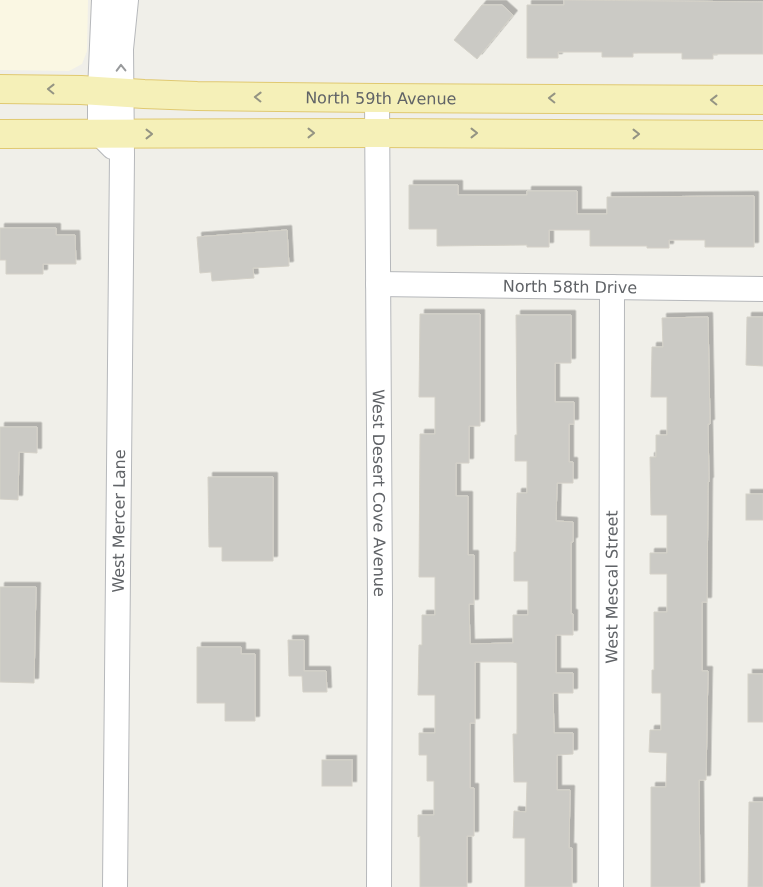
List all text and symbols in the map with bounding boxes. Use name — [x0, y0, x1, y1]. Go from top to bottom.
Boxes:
one-way arrow — [116, 63, 126, 71]
one-way arrow — [47, 84, 55, 95]
street label: North 59th Avenue — [305, 88, 456, 108]
one-way arrow — [254, 91, 262, 102]
one-way arrow — [548, 93, 556, 103]
one-way arrow — [710, 95, 718, 105]
one-way arrow — [308, 128, 316, 138]
one-way arrow — [470, 128, 478, 138]
one-way arrow — [146, 129, 153, 139]
one-way arrow — [633, 129, 641, 139]
street label: North 58th Drive — [503, 277, 637, 297]
street label: West Desert Cove Avenue — [369, 389, 389, 597]
street label: West Mercer Lane — [109, 449, 129, 593]
street label: West Mescal Street — [602, 510, 622, 664]

